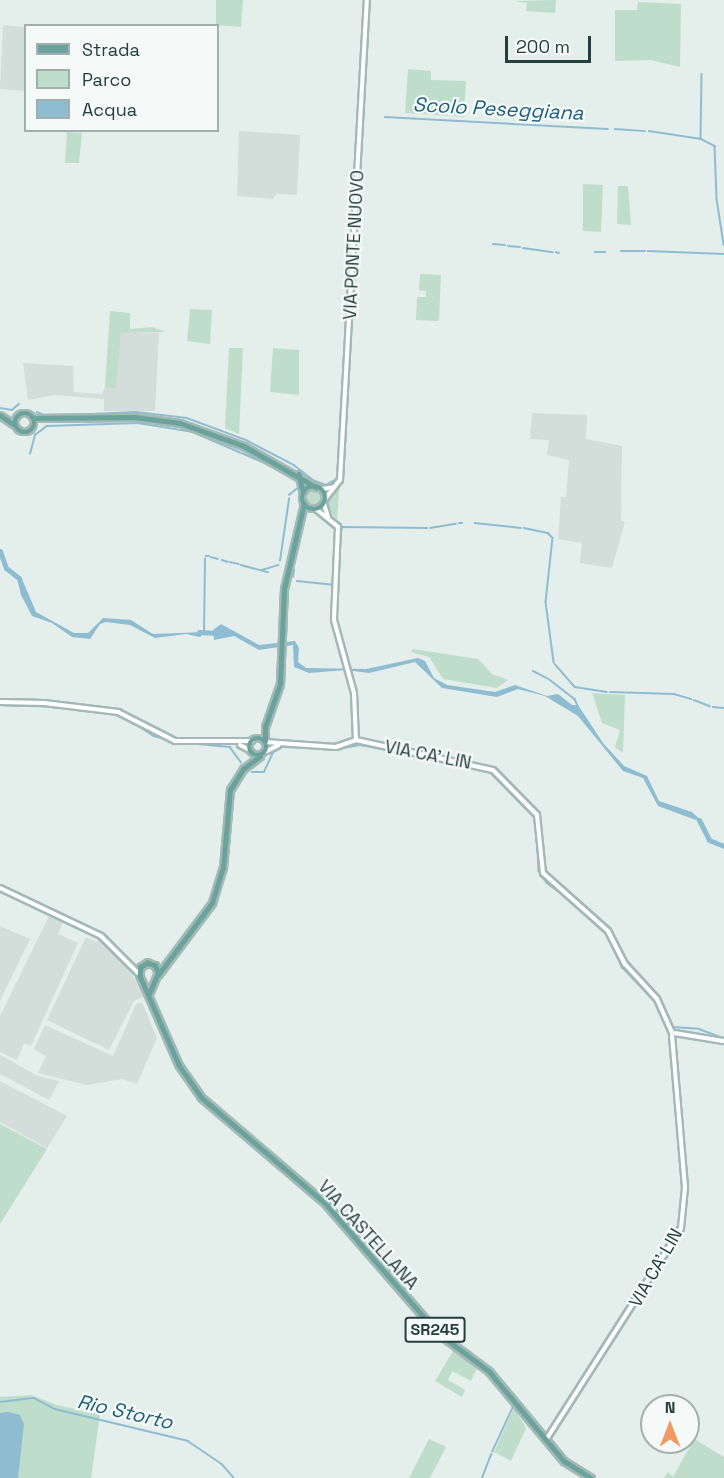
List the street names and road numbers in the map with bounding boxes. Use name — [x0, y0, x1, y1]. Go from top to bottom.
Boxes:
street label: VIA PONTE NUOVO — [339, 169, 369, 321]
street label: VIA CA' LIN — [383, 736, 473, 774]
street label: VIA CASTELLANA — [313, 1176, 423, 1294]
street label: VIA CA' LIN — [625, 1224, 687, 1312]
road number: SR245 — [404, 1317, 466, 1343]

